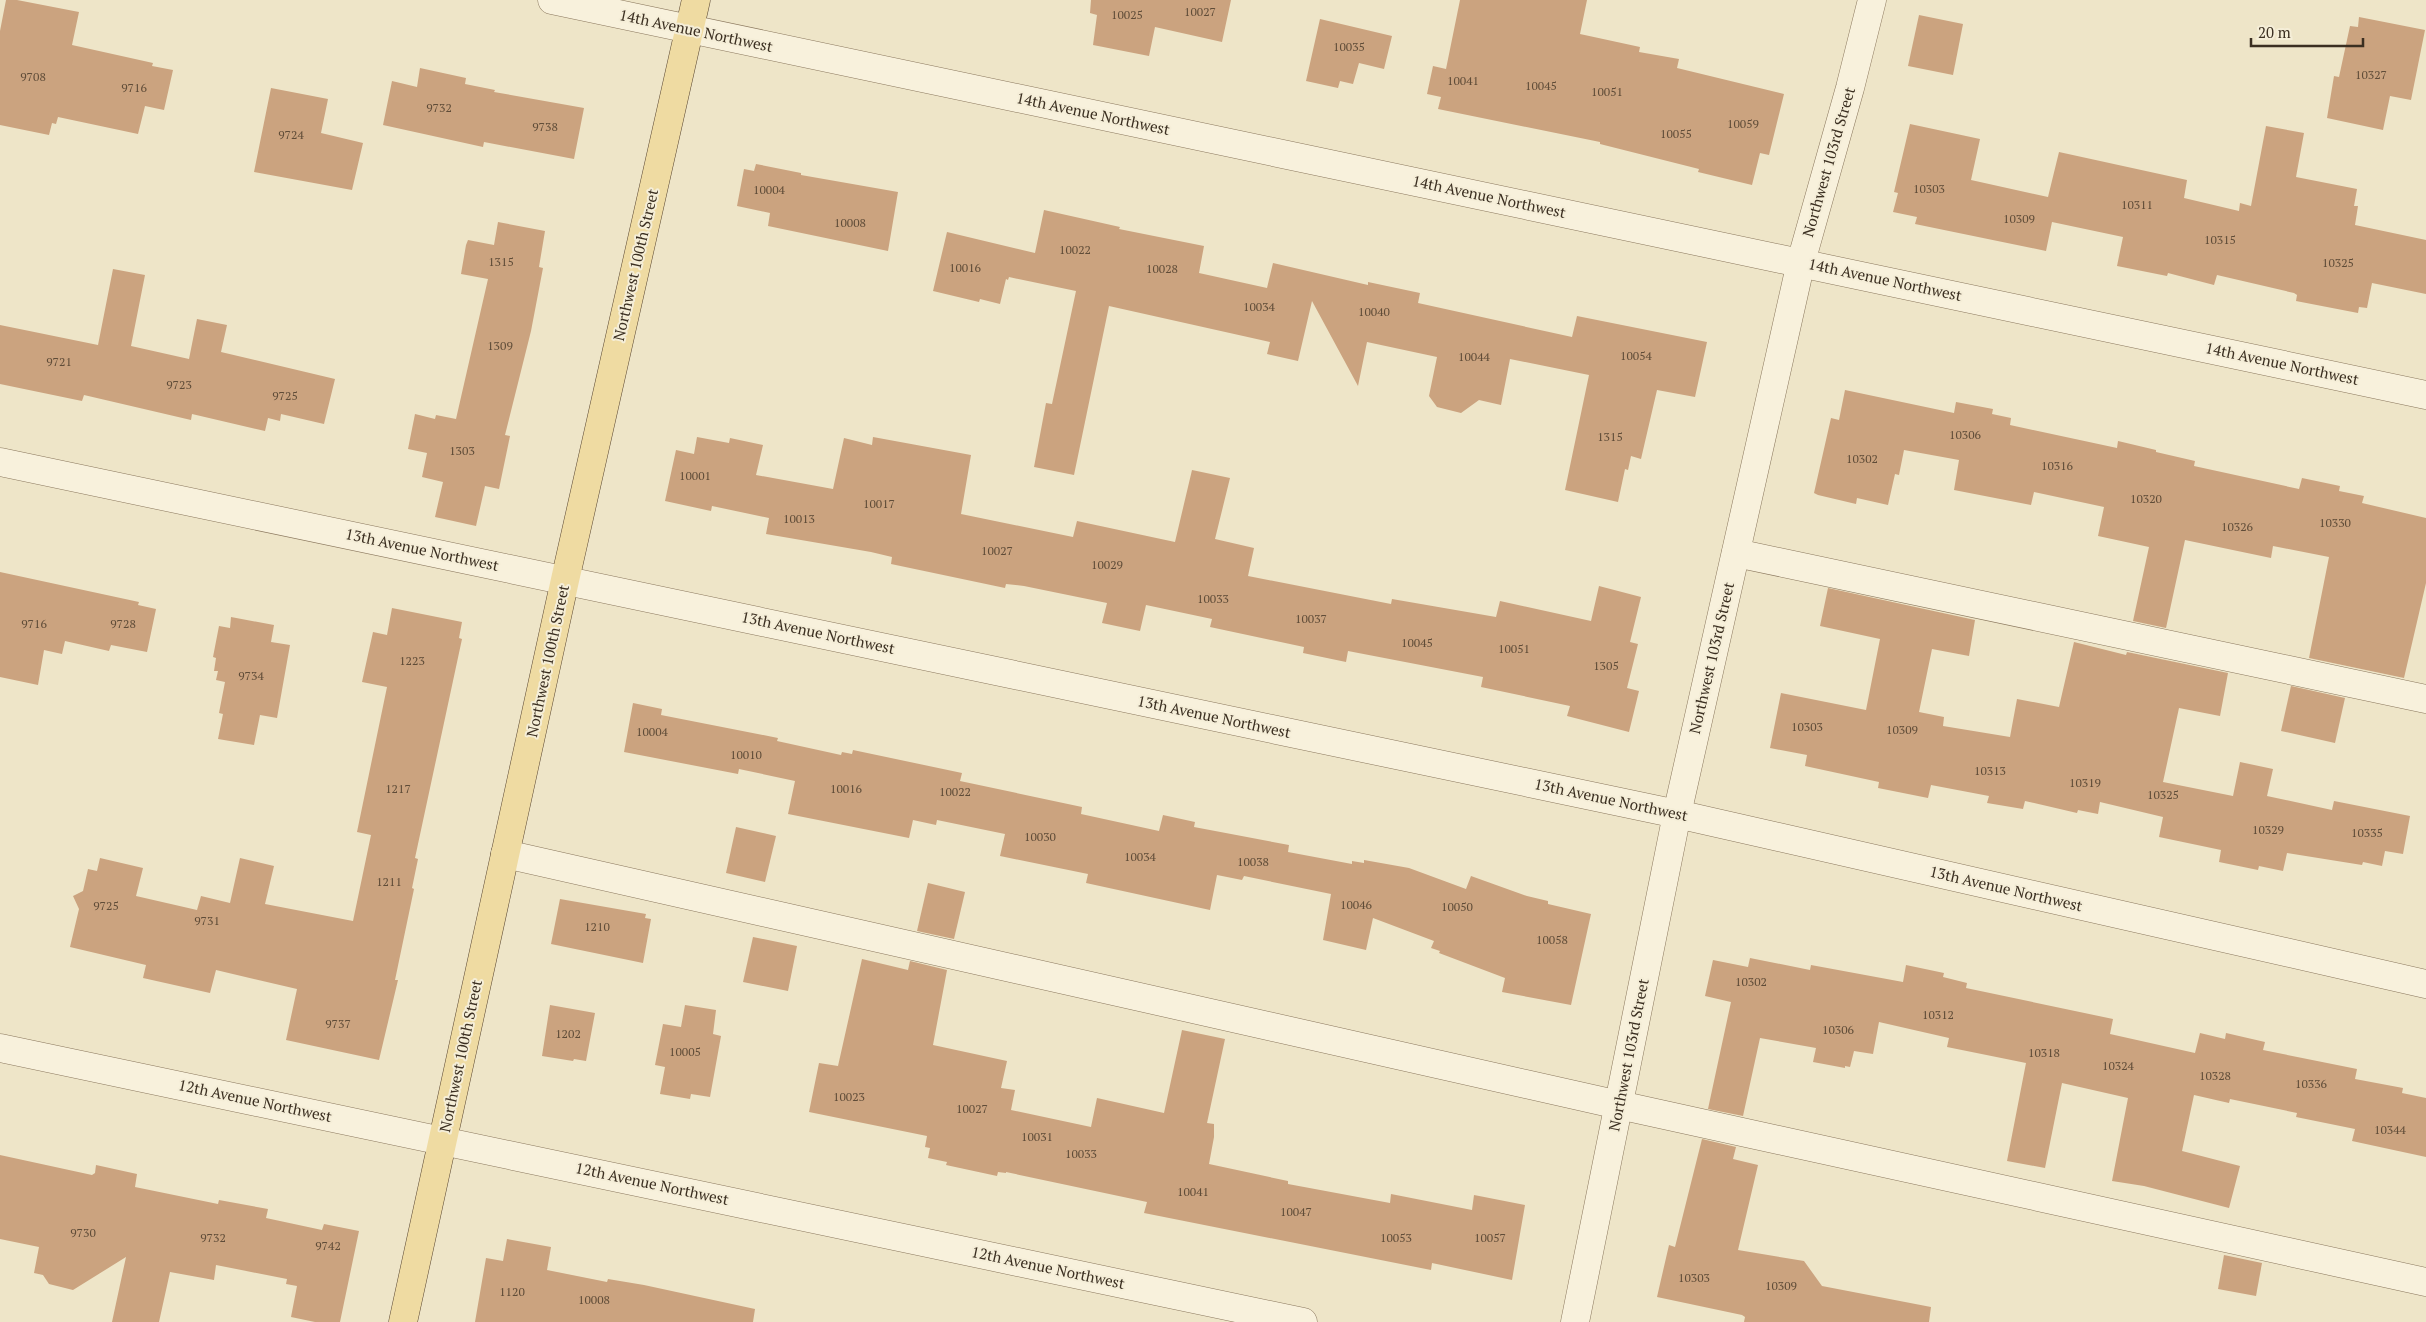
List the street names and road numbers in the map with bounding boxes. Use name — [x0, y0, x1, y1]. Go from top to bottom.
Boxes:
street label: 14th Avenue Northwest — [618, 4, 775, 56]
street label: Northwest 103rd Street — [1797, 84, 1859, 239]
street label: 14th Avenue Northwest — [1015, 87, 1172, 139]
street label: 14th Avenue Northwest — [1411, 170, 1568, 222]
street label: Northwest 100th Street — [608, 186, 662, 343]
street label: 14th Avenue Northwest — [1807, 253, 1964, 305]
street label: 14th Avenue Northwest — [2204, 337, 2361, 389]
street label: 13th Avenue Northwest — [344, 523, 501, 575]
street label: Northwest 103rd Street — [1684, 580, 1738, 736]
street label: Northwest 100th Street — [521, 582, 573, 739]
street label: 13th Avenue Northwest — [740, 606, 897, 658]
street label: 13th Avenue Northwest — [1136, 690, 1293, 742]
street label: 13th Avenue Northwest — [1533, 773, 1690, 825]
street label: 13th Avenue Northwest — [1928, 861, 2085, 915]
street label: Northwest 103rd Street — [1603, 976, 1653, 1133]
street label: Northwest 100th Street — [434, 977, 486, 1134]
street label: 12th Avenue Northwest — [177, 1074, 334, 1126]
street label: 12th Avenue Northwest — [574, 1157, 731, 1209]
street label: 12th Avenue Northwest — [970, 1241, 1127, 1293]

